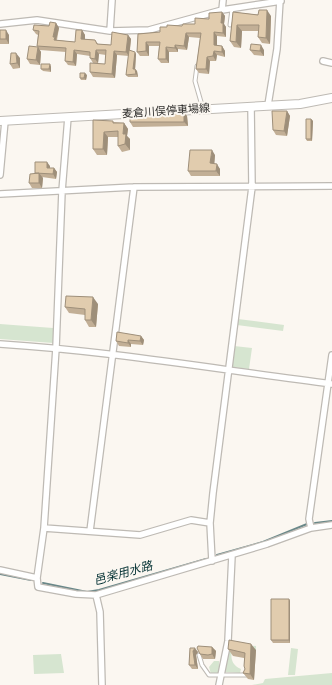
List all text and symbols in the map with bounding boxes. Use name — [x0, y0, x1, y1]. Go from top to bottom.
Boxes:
street label: 麦倉川俣停車場線 — [122, 101, 210, 121]
water label: 邑楽用水路 — [92, 558, 155, 588]

